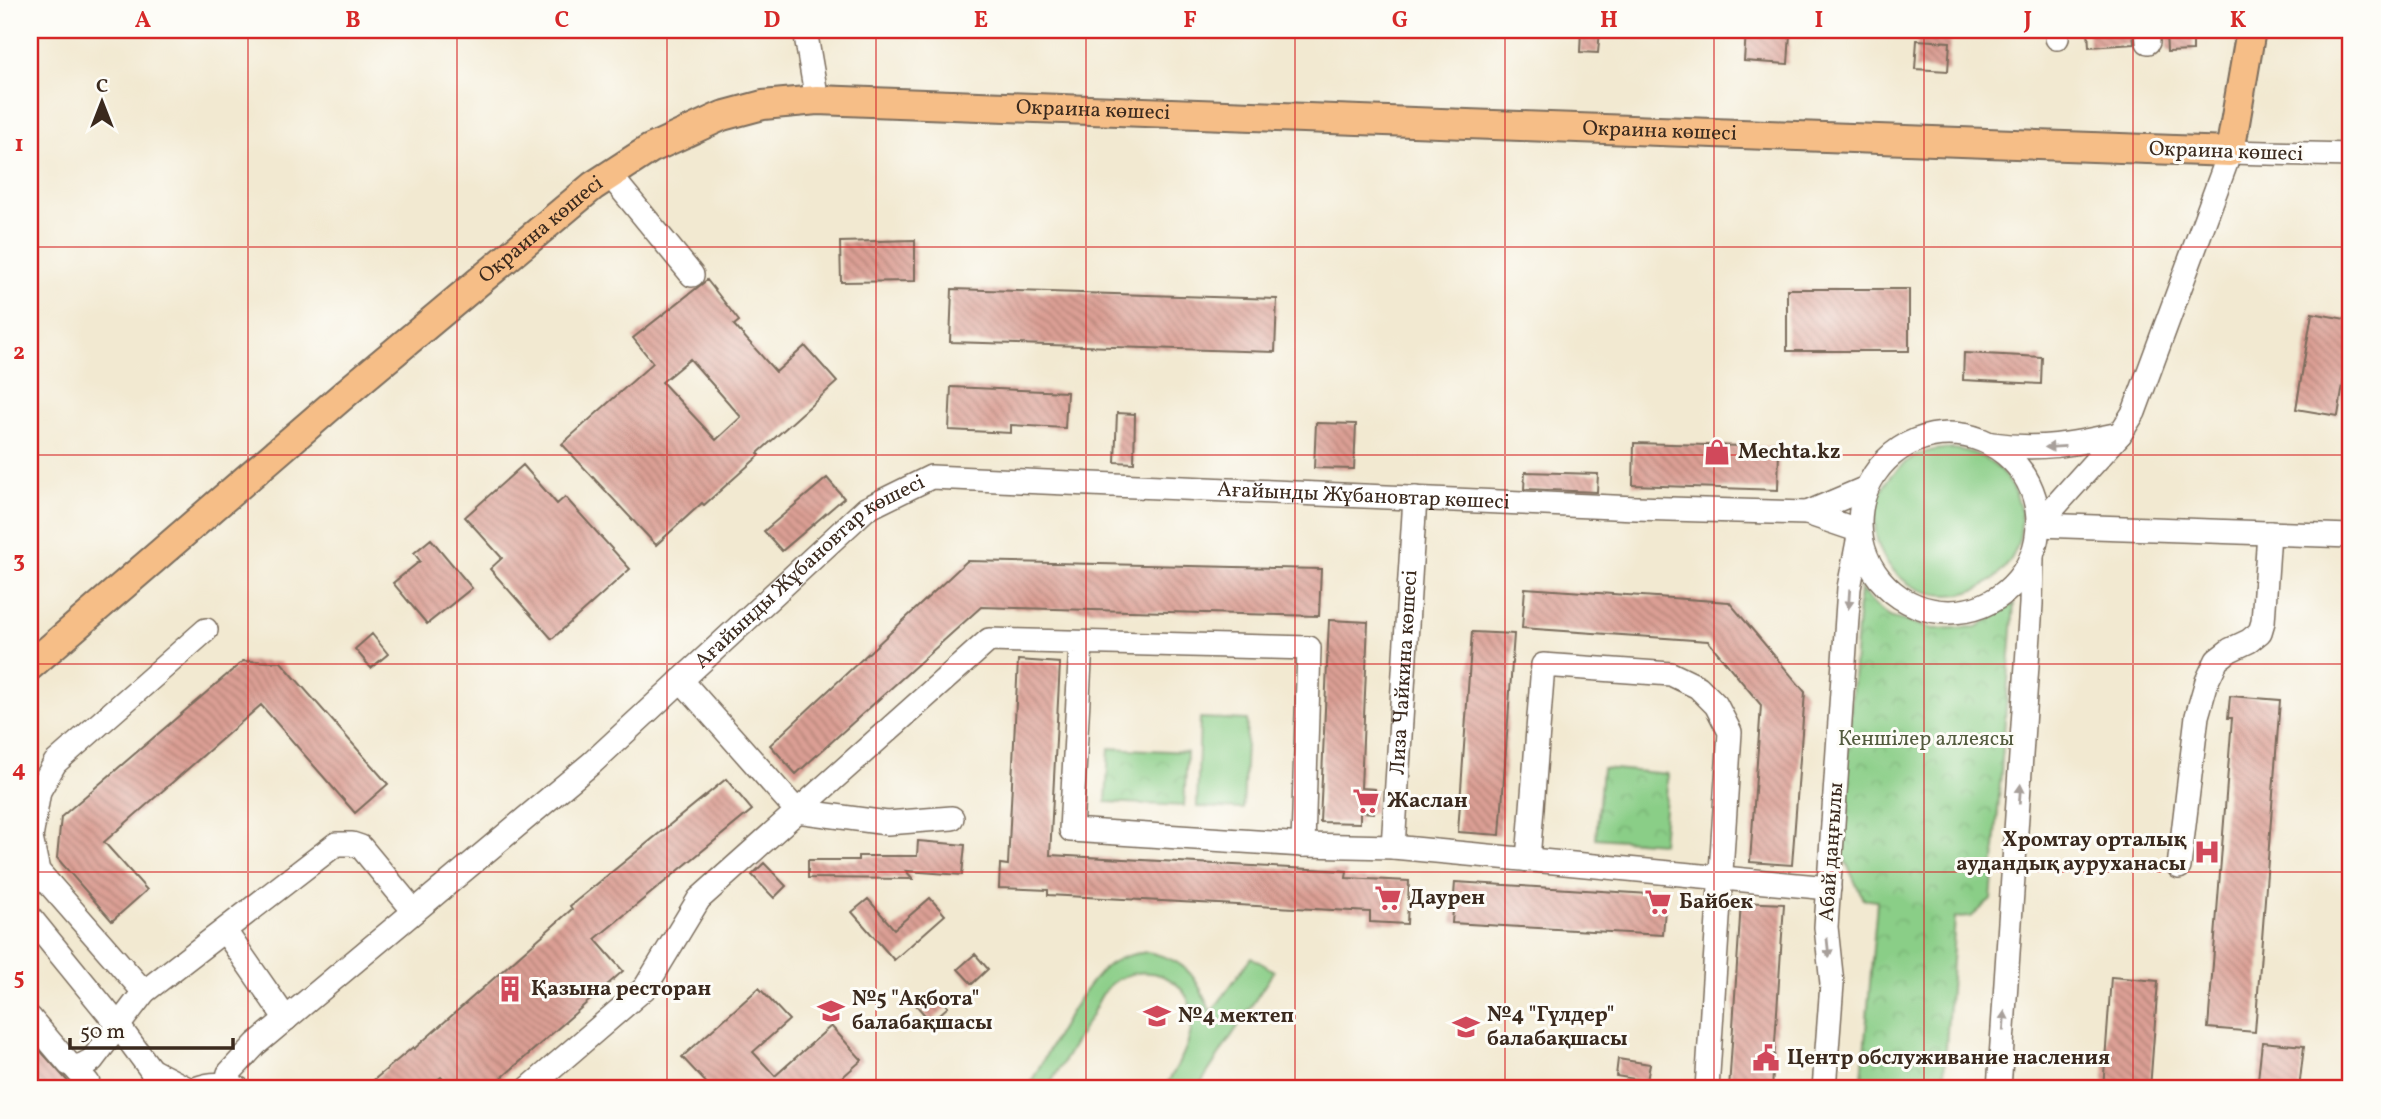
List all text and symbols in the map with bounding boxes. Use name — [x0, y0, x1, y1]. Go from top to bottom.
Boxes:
text: A — [135, 5, 151, 37]
text: B — [345, 5, 361, 37]
text: C — [555, 5, 569, 37]
text: D — [764, 5, 781, 37]
text: E — [974, 5, 988, 37]
text: F — [1183, 5, 1197, 37]
text: G — [1392, 5, 1408, 37]
text: H — [1600, 5, 1618, 37]
text: I — [1815, 5, 1823, 37]
text: J — [2023, 5, 2032, 37]
text: K — [2230, 5, 2247, 37]
north arrow — [66, 66, 136, 136]
text: С — [96, 74, 108, 100]
street label: Окраина көшесі — [1015, 93, 1171, 127]
street label: Окраина көшесі — [1582, 114, 1737, 148]
text: 1 — [14, 129, 24, 161]
street label: Окраина көшесі — [2148, 135, 2304, 169]
street label: Окраина көшесі — [472, 169, 609, 290]
text: 2 — [13, 337, 25, 369]
shop icon: Mechta.kz — [1702, 437, 1732, 467]
place label: Mechta.kz — [1738, 438, 1841, 467]
one-way arrow — [2044, 441, 2066, 452]
street label: Ағайынды Жұбановтар көшесі — [688, 468, 930, 675]
street label: Ағайынды Жұбановтар көшесі — [1216, 475, 1511, 517]
text: 3 — [13, 545, 25, 577]
street label: Лиза Чайкина көшесі — [1383, 569, 1425, 776]
one-way arrow — [1843, 588, 1854, 610]
park label: Кеншілер аллеясы — [1838, 725, 2014, 754]
text: 4 — [12, 754, 26, 786]
street label: Абай даңғылы — [1813, 781, 1851, 923]
one-way arrow — [2014, 783, 2025, 805]
supermarket icon: Жаслан — [1351, 786, 1381, 816]
place label: Жаслан — [1387, 787, 1468, 816]
place label: Хромтау орталық аудандық ауруханасы — [1956, 826, 2187, 879]
hospital icon: Хромтау орталық аудандық ауруханасы — [2192, 837, 2222, 867]
supermarket icon: Даурен — [1373, 883, 1403, 913]
place label: Даурен — [1409, 884, 1485, 913]
supermarket icon: Байбек — [1643, 887, 1673, 917]
place label: Байбек — [1679, 888, 1754, 917]
one-way arrow — [1823, 937, 1834, 959]
text: 5 — [13, 962, 25, 994]
building icon: Қазына ресторан — [495, 974, 525, 1004]
place label: Қазына ресторан — [531, 975, 711, 1004]
place label: №5 "Ақбота" балабақшасы — [852, 985, 992, 1038]
school or university icon: №5 "Ақбота" балабақшасы — [816, 996, 846, 1026]
school or university icon: №4 мектеп — [1142, 1001, 1172, 1031]
place label: №4 "Гүлдер" балабақшасы — [1487, 1001, 1627, 1054]
place label: №4 мектеп — [1178, 1002, 1294, 1031]
scale bar — [70, 1007, 233, 1051]
one-way arrow — [1999, 1010, 2010, 1032]
school or university icon: №4 "Гүлдер" балабақшасы — [1451, 1012, 1481, 1042]
text: 50 m — [80, 1018, 125, 1047]
public building icon: Центр обслуживание насления — [1751, 1043, 1781, 1073]
place label: Центр обслуживание насления — [1787, 1044, 2110, 1073]

